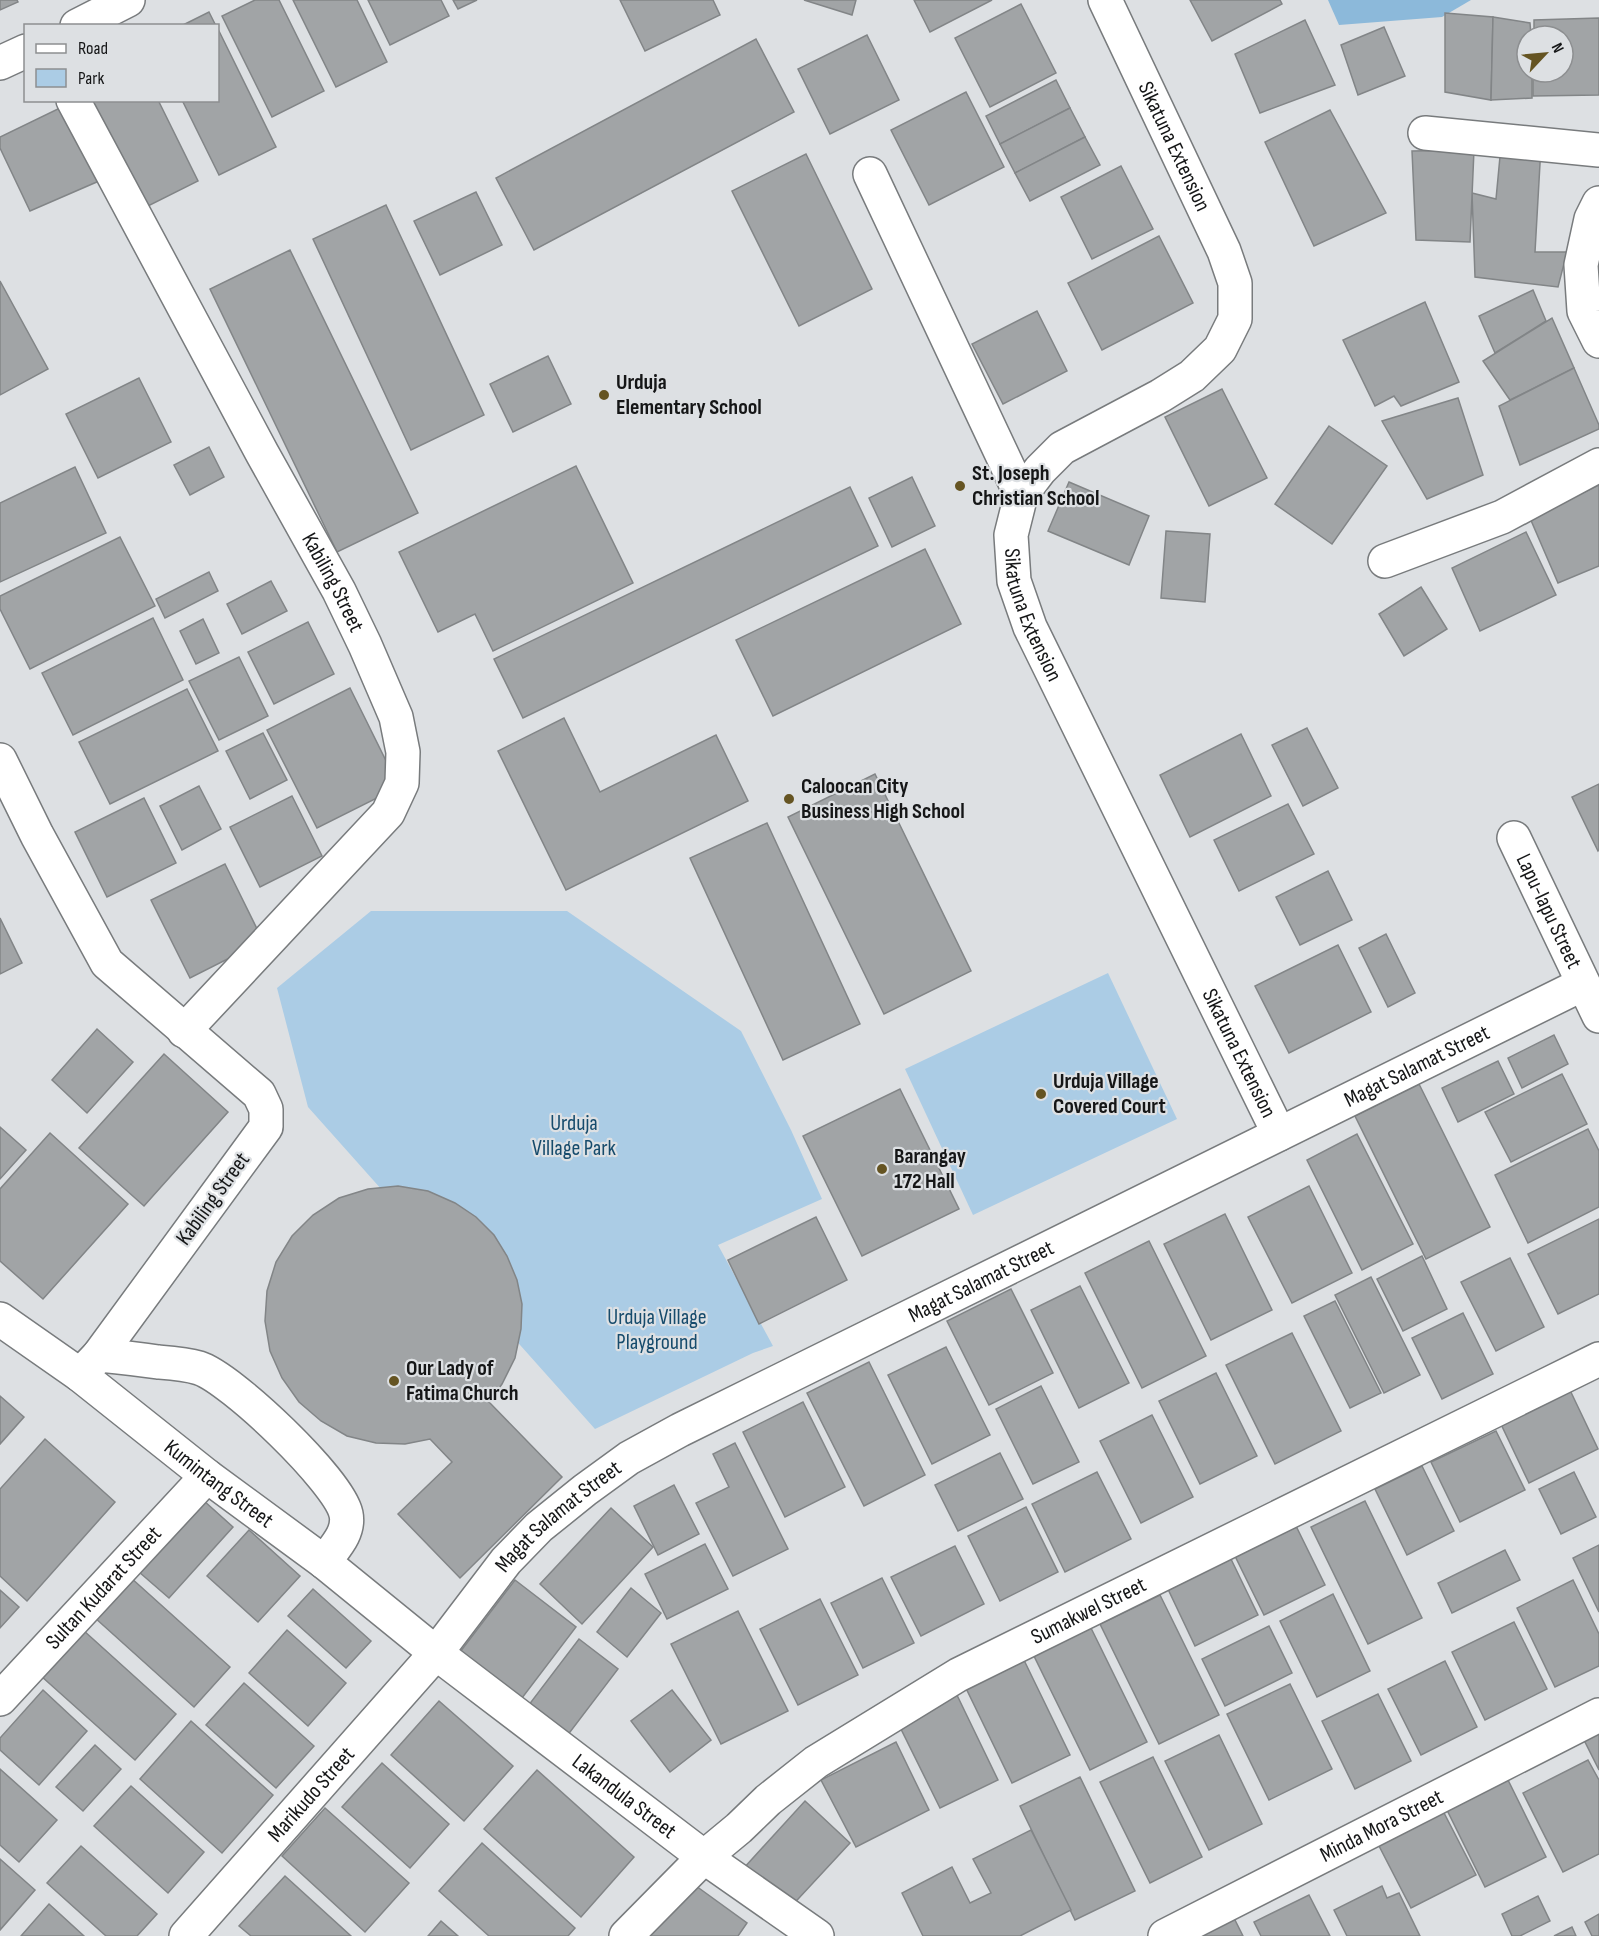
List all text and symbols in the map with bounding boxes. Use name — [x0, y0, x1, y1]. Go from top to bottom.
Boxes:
legend — [24, 24, 219, 102]
north arrow — [1515, 24, 1575, 84]
text: Road — [78, 38, 108, 59]
text: N — [1547, 40, 1568, 56]
text: Park — [78, 68, 104, 89]
street label: Sikatuna Extension — [1132, 77, 1217, 216]
place label: Urduja Elementary School — [616, 369, 762, 421]
marker: Urduja Elementary School — [597, 388, 611, 402]
place label: St. Joseph Christian School — [972, 460, 1099, 512]
marker: St. Joseph Christian School — [953, 479, 967, 493]
street label: Kabiling Street — [296, 528, 370, 637]
street label: Sikatuna Extension — [998, 547, 1068, 686]
place label: Caloocan City Business High School — [801, 773, 965, 825]
marker: Caloocan City Business High School — [782, 792, 796, 806]
street label: Lapu-lapu Street — [1510, 849, 1588, 973]
street label: Sikatuna Extension — [1196, 984, 1282, 1122]
street label: Magat Salamat Street — [1340, 1019, 1494, 1113]
place label: Urduja Village Covered Court — [1053, 1068, 1166, 1120]
marker: Urduja Village Covered Court — [1034, 1087, 1048, 1101]
park label: Urduja Village Park — [532, 1110, 617, 1162]
place label: Barangay 172 Hall — [894, 1143, 966, 1195]
street label: Kabiling Street — [170, 1147, 256, 1251]
marker: Barangay 172 Hall — [875, 1162, 889, 1176]
street label: Magat Salamat Street — [904, 1234, 1058, 1329]
park label: Urduja Village Playground — [607, 1304, 707, 1356]
place label: Our Lady of Fatima Church — [406, 1355, 519, 1407]
marker: Our Lady of Fatima Church — [387, 1374, 401, 1388]
street label: Kumintang Street — [159, 1434, 279, 1534]
street label: Magat Salamat Street — [489, 1454, 627, 1578]
street label: Sultan Kudarat Street — [40, 1520, 167, 1655]
street label: Sumakwel Street — [1027, 1571, 1151, 1650]
street label: Marikudo Street — [262, 1741, 360, 1847]
street label: Lakandula Street — [567, 1748, 682, 1845]
street label: Minda Mora Street — [1316, 1783, 1448, 1868]

